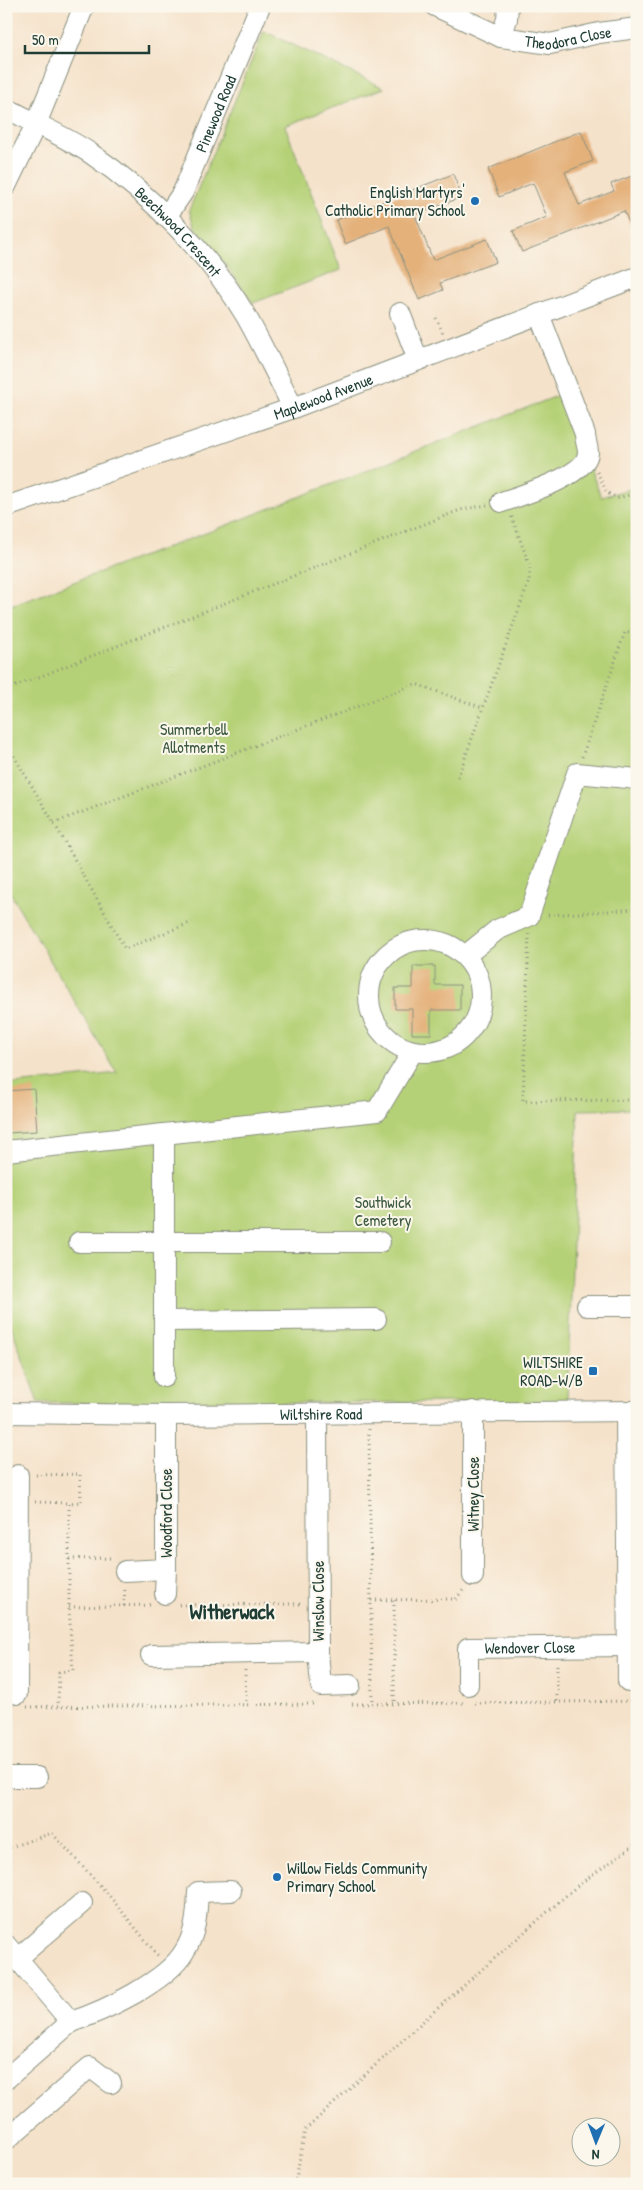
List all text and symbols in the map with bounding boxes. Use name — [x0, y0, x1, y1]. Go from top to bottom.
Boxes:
street label: Theodora Close — [523, 20, 613, 55]
scale bar — [25, 22, 149, 54]
text: 50 m — [32, 29, 59, 50]
street label: Pinewood Road — [190, 72, 241, 156]
street label: Beechwood Crescent — [130, 181, 227, 282]
place label: English Martyrs' Catholic Primary School — [325, 181, 466, 221]
marker: English Martyrs' Catholic Primary School — [469, 195, 481, 207]
street label: Maplewood Avenue — [271, 367, 376, 425]
park label: Summerbell Allotments — [160, 718, 228, 758]
park label: Southwick Cemetery — [354, 1191, 412, 1231]
place label: WILTSHIRE ROAD-W/B — [520, 1351, 583, 1391]
marker: WILTSHIRE ROAD-W/B — [587, 1365, 599, 1377]
street label: Wiltshire Road — [280, 1402, 362, 1425]
street label: Witney Close — [462, 1456, 484, 1532]
street label: Woodford Close — [155, 1468, 177, 1558]
street label: Winslow Close — [307, 1560, 329, 1641]
district label: Witherwack — [190, 1597, 275, 1626]
street label: Wendover Close — [484, 1636, 576, 1659]
place label: Willow Fields Community Primary School — [287, 1857, 428, 1897]
marker: Willow Fields Community Primary School — [271, 1871, 283, 1883]
north arrow — [570, 2118, 620, 2168]
text: N — [591, 2146, 600, 2165]

